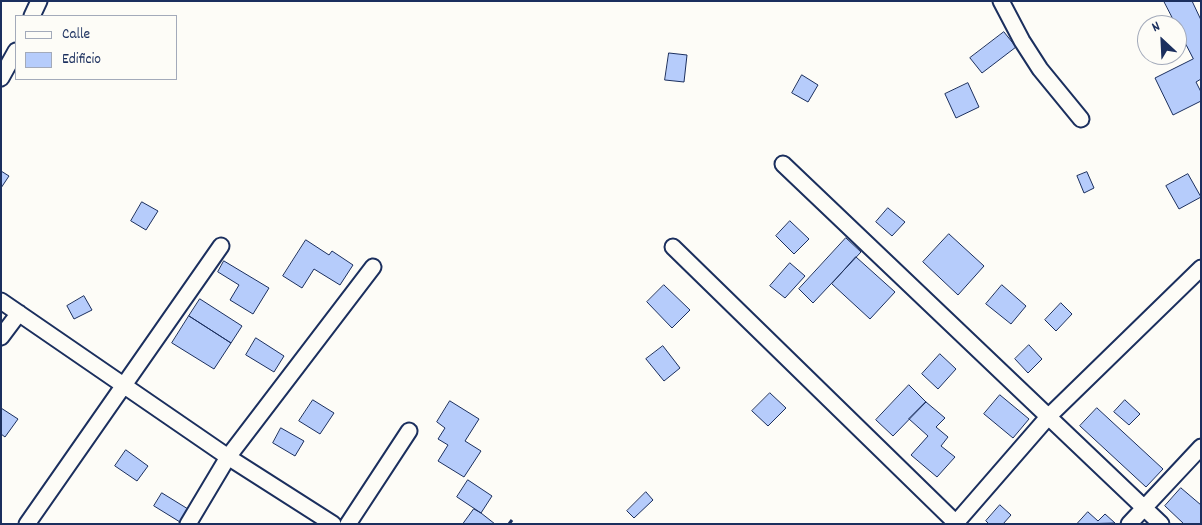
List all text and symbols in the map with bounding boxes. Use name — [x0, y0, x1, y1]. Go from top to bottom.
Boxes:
legend — [15, 15, 178, 80]
north arrow — [1137, 15, 1187, 65]
text: N — [1149, 17, 1163, 38]
text: Calle — [62, 24, 90, 46]
text: Edificio — [62, 49, 101, 71]

